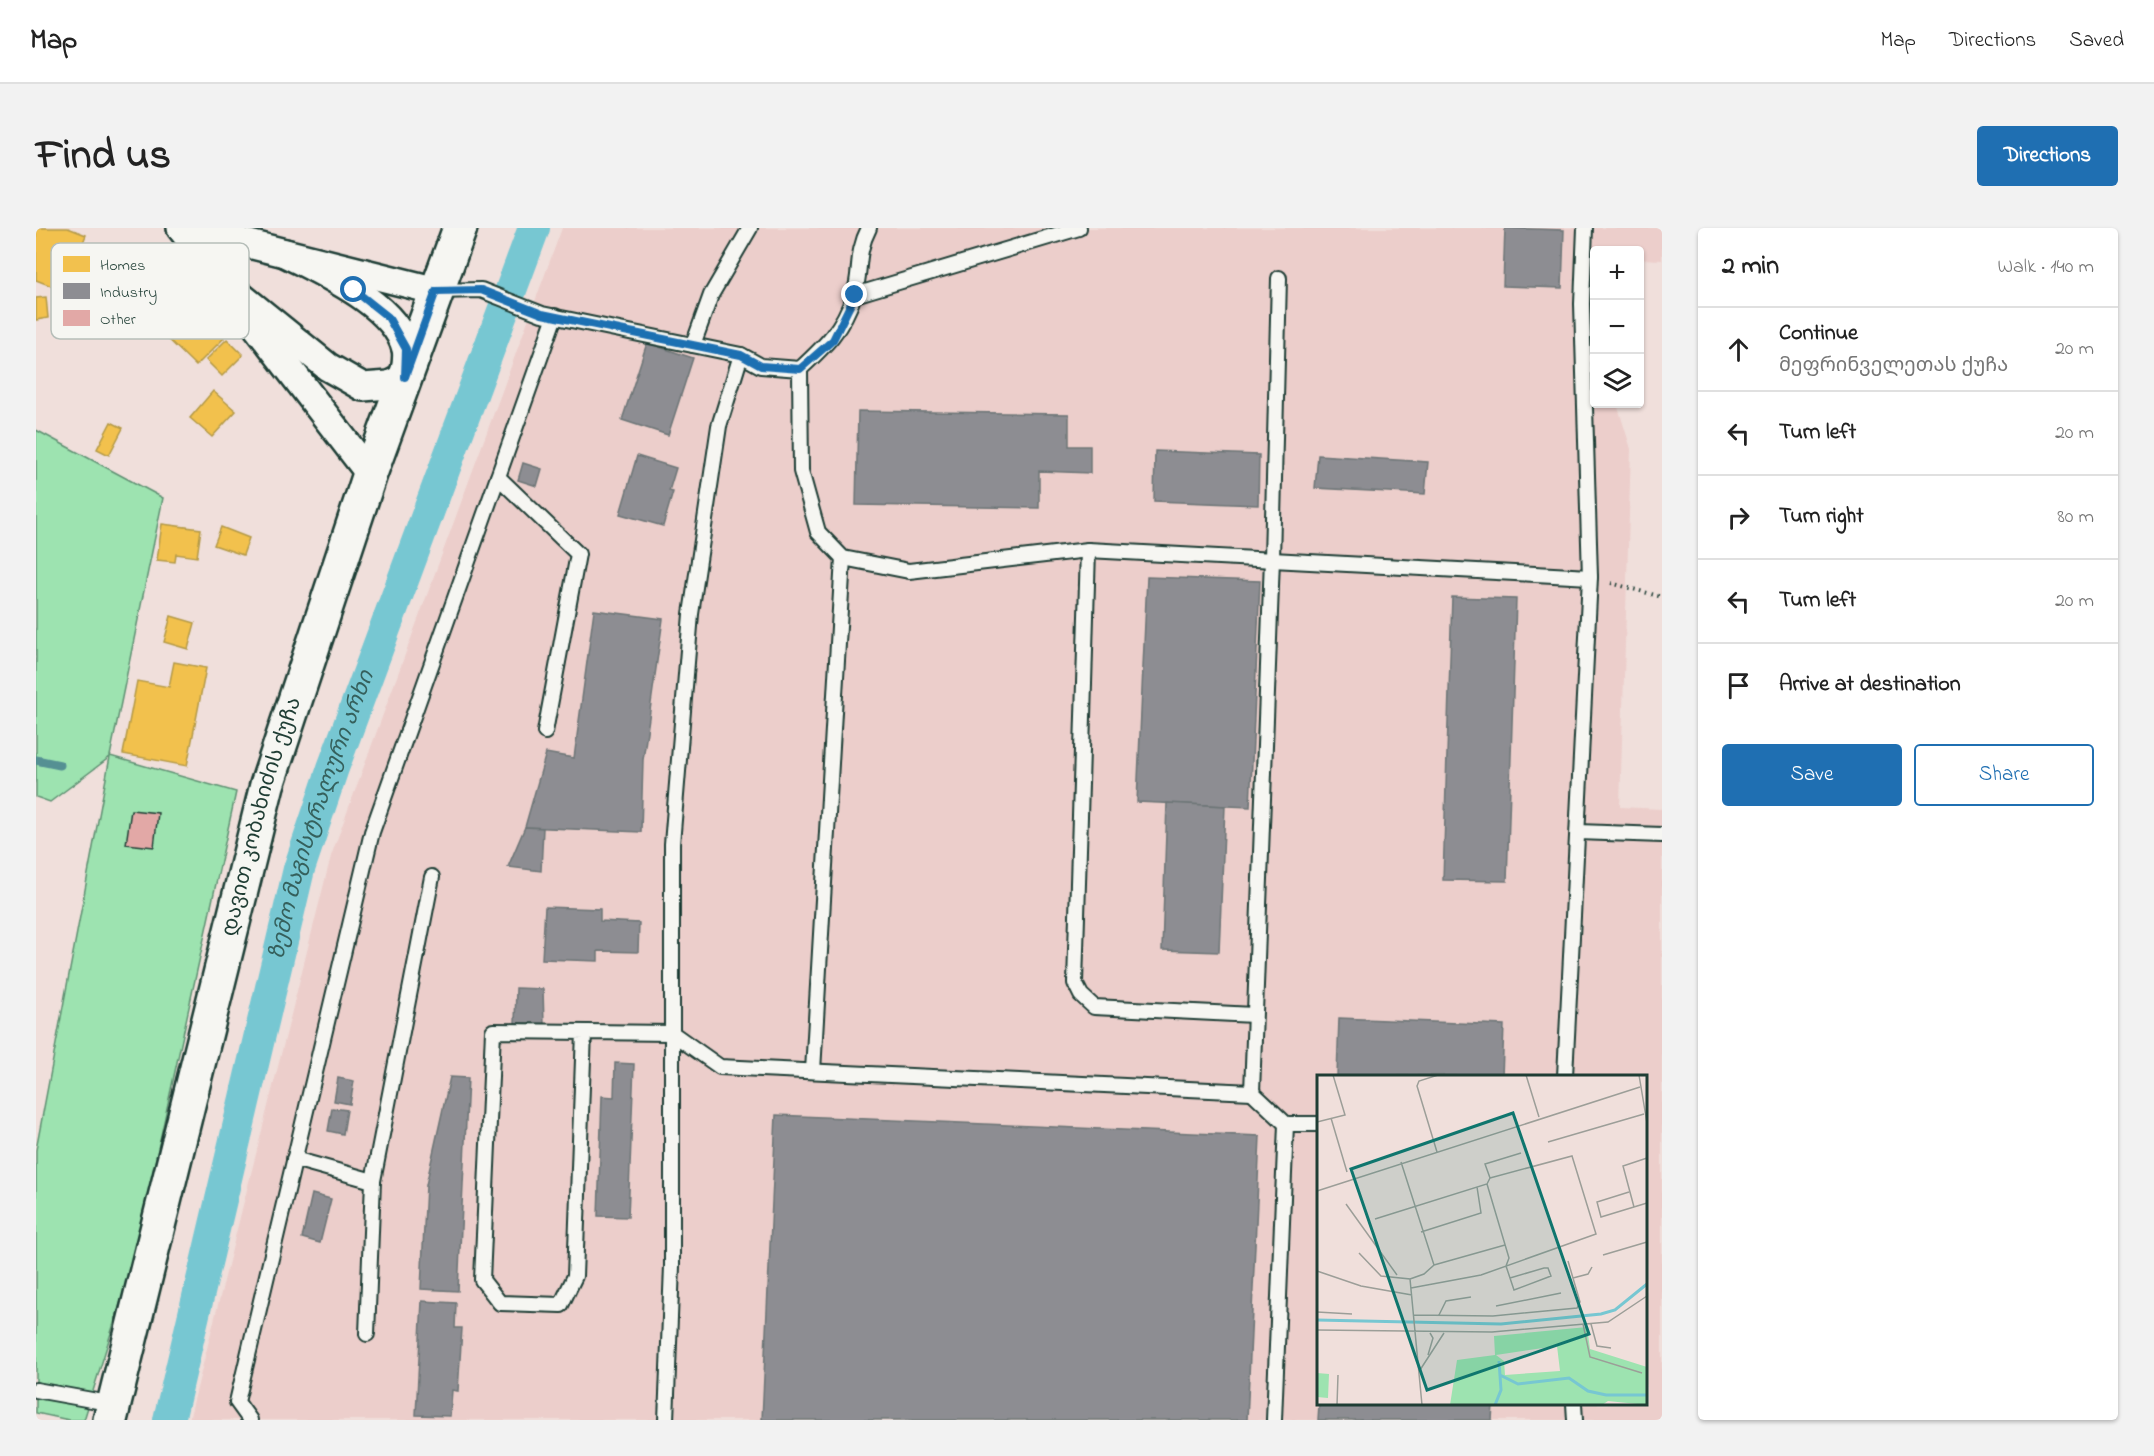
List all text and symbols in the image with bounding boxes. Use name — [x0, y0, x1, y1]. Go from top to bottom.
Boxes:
text: Map — [30, 21, 77, 62]
text: Map — [1880, 26, 1916, 56]
text: Directions — [1949, 26, 2036, 56]
text: Saved — [2069, 26, 2124, 56]
text: Find us — [36, 126, 171, 187]
button: Directions — [1977, 126, 2118, 186]
legend — [51, 243, 249, 339]
map controls — [1590, 246, 1644, 408]
button: + — [1590, 246, 1644, 300]
text: 2 min — [1722, 248, 1779, 286]
text: Walk · 140 m — [1998, 253, 2094, 282]
text: Homes — [100, 254, 145, 278]
route start — [340, 276, 366, 302]
text: Industry — [100, 281, 157, 305]
route end — [841, 281, 867, 307]
button: − — [1590, 300, 1644, 354]
text: Other — [100, 308, 136, 332]
text: Continue — [1779, 318, 1858, 350]
icon: ahead — [1722, 333, 1755, 366]
text: 20 m — [2055, 335, 2094, 364]
text: მეფრინველეთას ქუჩა — [1779, 352, 2008, 381]
button: layers — [1590, 354, 1644, 408]
icon: left — [1722, 417, 1755, 450]
text: Turn left — [1779, 417, 1856, 449]
text: 20 m — [2055, 419, 2094, 448]
icon: right — [1722, 501, 1755, 534]
text: Turn right — [1779, 501, 1864, 533]
text: 80 m — [2057, 503, 2094, 532]
icon: left — [1722, 585, 1755, 618]
text: Turn left — [1779, 585, 1856, 617]
text: 20 m — [2055, 587, 2094, 616]
water label: ზემო მაგისტრალური არხი — [262, 665, 384, 963]
icon: arrive — [1722, 669, 1755, 702]
text: Arrive at destination — [1779, 669, 1961, 701]
street label: დავით კობახიძის ქუჩა — [215, 693, 310, 940]
button: Save — [1722, 744, 1902, 806]
button: Share — [1914, 744, 2094, 806]
inset map — [1317, 1075, 1647, 1405]

